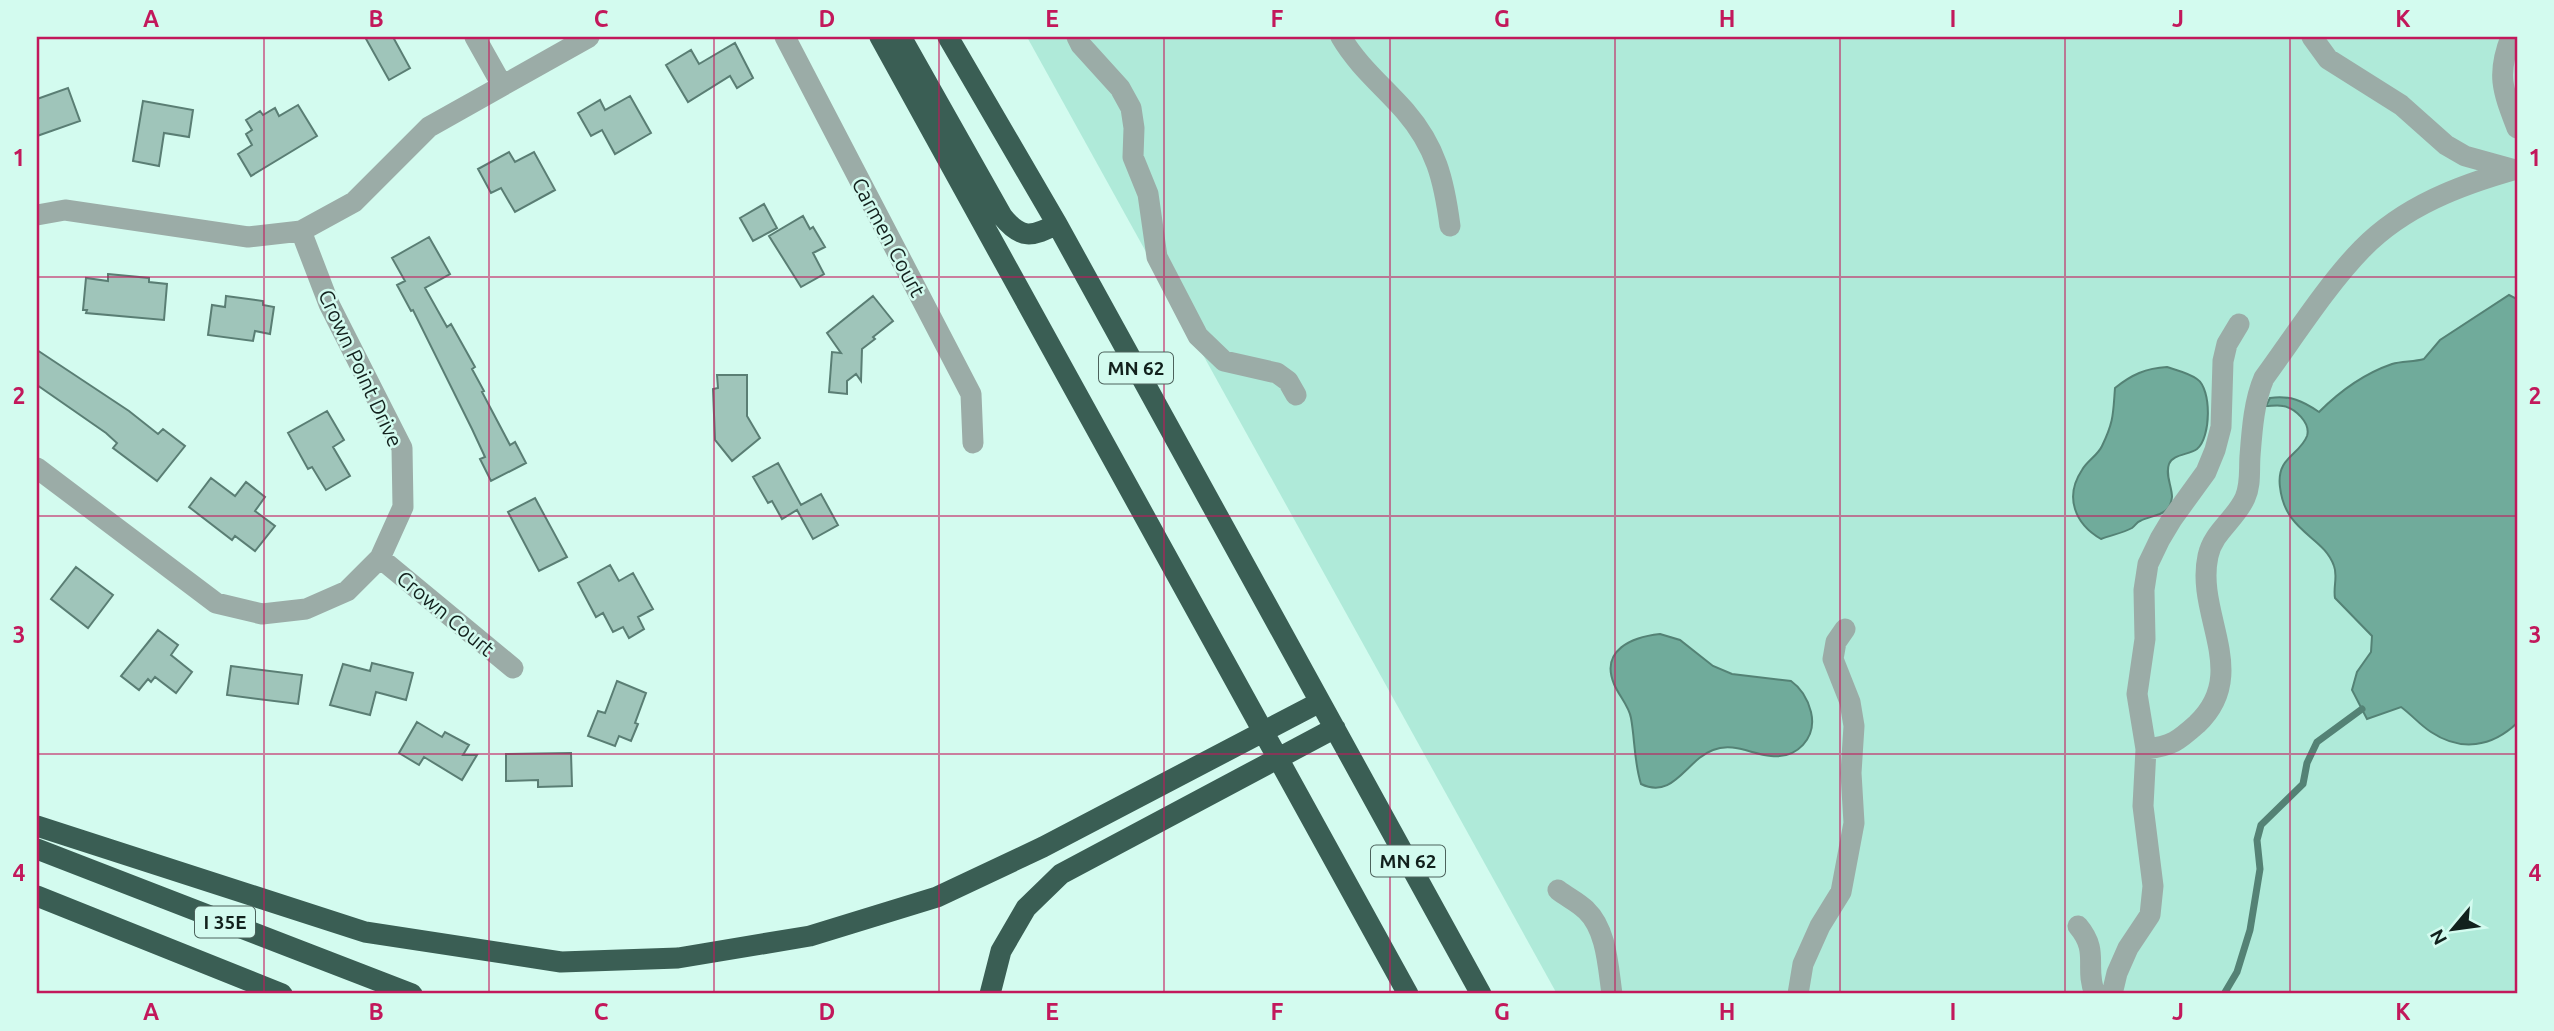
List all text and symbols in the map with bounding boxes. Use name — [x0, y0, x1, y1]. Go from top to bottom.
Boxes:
text: A — [143, 6, 159, 31]
text: B — [368, 6, 384, 31]
text: C — [594, 6, 609, 31]
text: D — [819, 6, 835, 31]
text: E — [1045, 6, 1059, 31]
text: F — [1271, 6, 1284, 31]
text: G — [1494, 6, 1510, 31]
text: H — [1719, 6, 1735, 31]
text: I — [1950, 6, 1956, 31]
text: J — [2172, 6, 2184, 31]
text: K — [2395, 6, 2411, 31]
text: 1 — [13, 145, 25, 170]
text: 1 — [2529, 145, 2541, 170]
street label: Carmen Court — [848, 173, 930, 301]
street label: Crown Point Drive — [314, 286, 408, 450]
road number: MN 62 — [1099, 352, 1173, 384]
text: 2 — [13, 383, 25, 408]
text: 2 — [2529, 383, 2541, 408]
street label: Crown Court — [393, 565, 499, 661]
text: 3 — [13, 622, 25, 647]
text: 3 — [2529, 622, 2541, 647]
road number: MN 62 — [1371, 846, 1445, 876]
text: 4 — [13, 860, 26, 885]
text: 4 — [2529, 860, 2542, 885]
north arrow — [2418, 894, 2488, 964]
road number: I 35E — [195, 906, 255, 938]
text: N — [2425, 926, 2451, 949]
text: A — [143, 999, 159, 1024]
text: B — [368, 999, 384, 1024]
text: C — [594, 999, 609, 1024]
text: D — [819, 999, 835, 1024]
text: E — [1045, 999, 1059, 1024]
text: F — [1271, 999, 1284, 1024]
text: G — [1494, 999, 1510, 1024]
text: H — [1719, 999, 1735, 1024]
text: I — [1950, 999, 1956, 1024]
text: J — [2172, 999, 2184, 1024]
text: K — [2395, 999, 2411, 1024]

